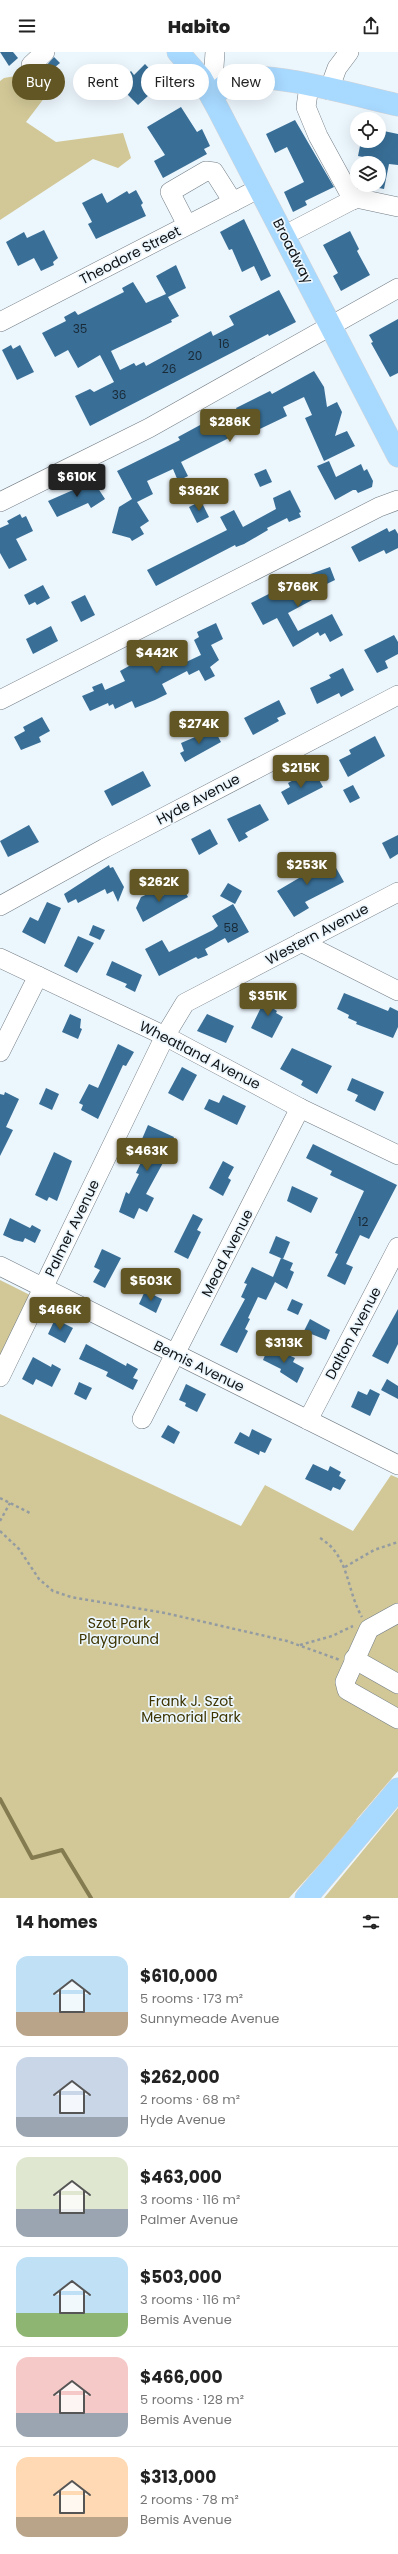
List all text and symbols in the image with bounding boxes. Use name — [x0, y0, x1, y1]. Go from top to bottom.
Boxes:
text: Habito — [168, 14, 230, 39]
icon: menu — [16, 15, 38, 37]
icon: share — [360, 15, 382, 37]
chip: Buy — [12, 64, 65, 100]
chip: Rent — [73, 64, 133, 100]
chip: Filters — [141, 64, 209, 100]
chip: New — [217, 64, 275, 100]
map controls — [350, 112, 386, 192]
button: locate — [350, 112, 386, 148]
button: layers — [350, 156, 386, 192]
street label: Broadway — [268, 215, 318, 287]
street label: Theodore Street — [76, 221, 184, 289]
house number: 35 — [73, 320, 87, 337]
house number: 16 — [218, 335, 230, 352]
house number: 20 — [188, 347, 202, 364]
house number: 26 — [162, 360, 176, 377]
house number: 36 — [112, 386, 126, 403]
pin: $286K — [202, 409, 258, 443]
text: $286K — [209, 412, 251, 431]
pin: $610K — [49, 464, 105, 498]
text: $610K — [57, 467, 97, 486]
pin: $362K — [171, 478, 227, 512]
text: $362K — [178, 481, 220, 500]
pin: $766K — [270, 574, 326, 608]
text: $766K — [277, 577, 319, 596]
pin: $442K — [129, 640, 185, 674]
text: $442K — [136, 643, 178, 662]
pin: $274K — [171, 711, 227, 745]
text: $274K — [179, 714, 219, 733]
pin: $215K — [273, 755, 329, 789]
text: $215K — [282, 758, 320, 777]
street label: Hyde Avenue — [153, 768, 244, 829]
pin: $253K — [279, 852, 335, 886]
text: $253K — [286, 855, 328, 874]
pin: $262K — [131, 869, 187, 903]
text: $262K — [139, 872, 179, 891]
street label: Western Avenue — [262, 898, 372, 970]
house number: 58 — [223, 919, 239, 936]
pin: $351K — [240, 983, 296, 1017]
text: $351K — [249, 986, 287, 1005]
street label: Wheatland Avenue — [136, 1016, 264, 1094]
pin: $463K — [119, 1138, 175, 1172]
text: $463K — [126, 1141, 168, 1160]
street label: Palmer Avenue — [40, 1176, 104, 1280]
street label: Mead Avenue — [196, 1205, 258, 1300]
house number: 12 — [358, 1213, 368, 1230]
pin: $503K — [123, 1268, 179, 1302]
text: $503K — [130, 1271, 172, 1290]
street label: Dalton Avenue — [320, 1283, 386, 1383]
pin: $466K — [32, 1297, 88, 1331]
text: $466K — [39, 1300, 81, 1319]
pin: $313K — [256, 1330, 312, 1364]
text: $313K — [265, 1333, 303, 1352]
street label: Bemis Avenue — [150, 1335, 248, 1397]
park label: Szot Park Playground — [79, 1613, 159, 1649]
park label: Frank J. Szot Memorial Park — [141, 1691, 241, 1727]
text: 14 homes — [16, 1910, 98, 1934]
icon: filters — [360, 1911, 382, 1933]
text: $610,000 — [140, 1964, 218, 1988]
icon: home — [48, 1972, 96, 2020]
text: 5 rooms · 173 m² — [140, 1989, 243, 2008]
text: Sunnymeade Avenue — [140, 2009, 279, 2028]
text: $262,000 — [140, 2065, 220, 2089]
icon: home — [48, 2073, 96, 2121]
text: 2 rooms · 68 m² — [140, 2090, 240, 2109]
text: Hyde Avenue — [140, 2110, 225, 2129]
text: $463,000 — [140, 2165, 222, 2189]
icon: home — [48, 2173, 96, 2221]
text: 3 rooms · 116 m² — [140, 2190, 240, 2209]
text: Palmer Avenue — [140, 2210, 238, 2229]
text: $503,000 — [140, 2265, 222, 2289]
icon: home — [48, 2273, 96, 2321]
text: 3 rooms · 116 m² — [140, 2290, 240, 2309]
text: Bemis Avenue — [140, 2310, 232, 2329]
text: $466,000 — [140, 2365, 222, 2389]
icon: home — [48, 2373, 96, 2421]
text: 5 rooms · 128 m² — [140, 2390, 244, 2409]
text: Bemis Avenue — [140, 2410, 232, 2429]
text: $313,000 — [140, 2465, 216, 2489]
icon: home — [48, 2473, 96, 2521]
text: 2 rooms · 78 m² — [140, 2490, 239, 2509]
text: Bemis Avenue — [140, 2510, 232, 2529]

